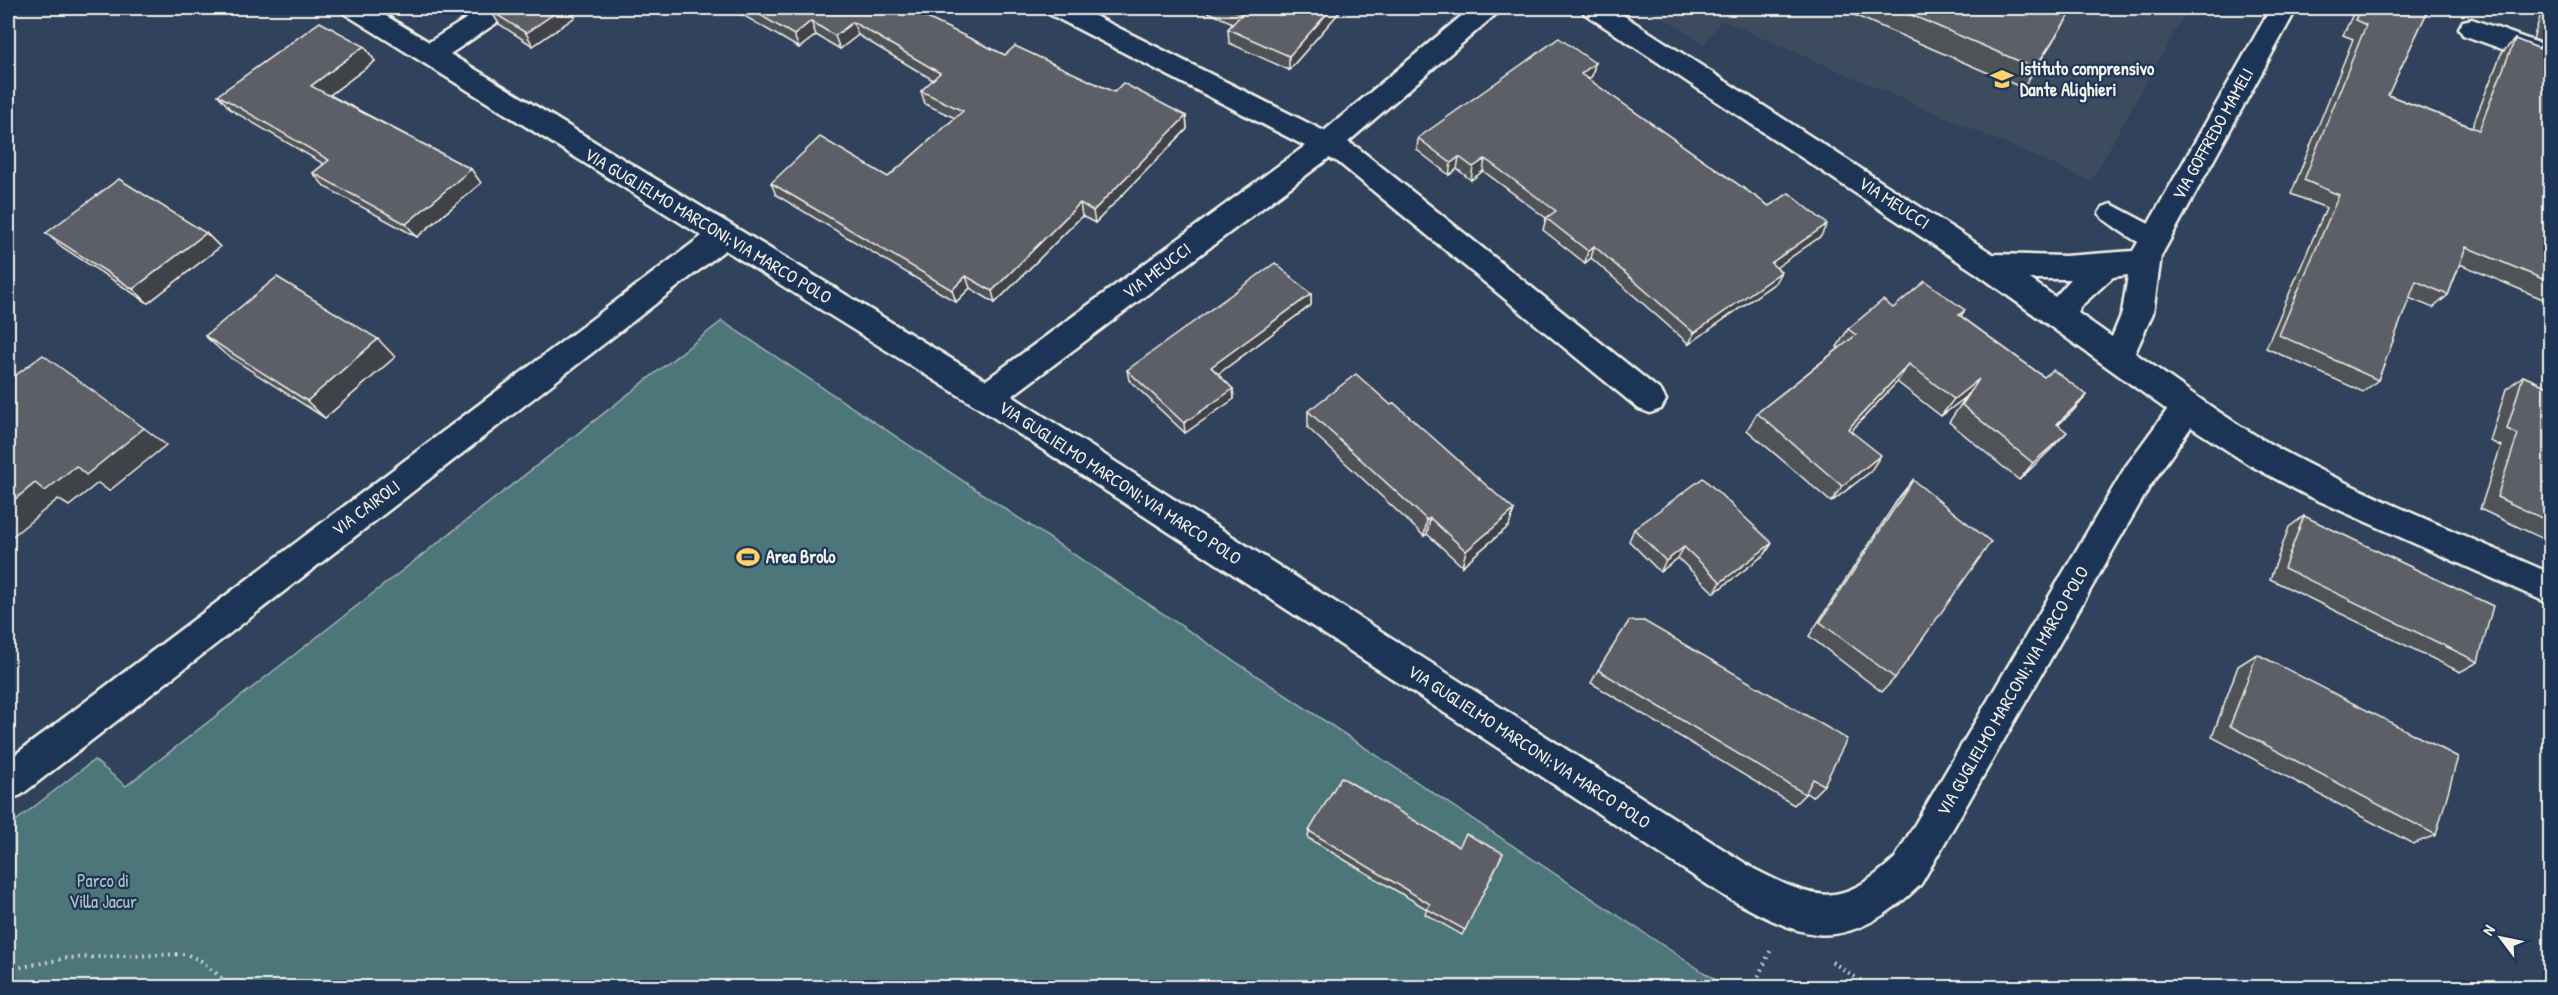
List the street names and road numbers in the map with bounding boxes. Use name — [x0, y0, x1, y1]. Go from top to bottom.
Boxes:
street label: VIA GOFFREDO MAMELI — [2166, 63, 2259, 204]
street label: VIA GUGLIELMO MARCONI;VIA MARCO POLO — [580, 142, 837, 310]
street label: VIA MEUCCI — [1854, 170, 1935, 235]
street label: VIA MEUCCI — [1117, 237, 1196, 305]
street label: VIA GUGLIELMO MARCONI;VIA MARCO POLO — [994, 395, 1246, 571]
street label: VIA CAIROLI — [327, 474, 405, 541]
street label: VIA GUGLIELMO MARCONI;VIA MARCO POLO — [1931, 561, 2095, 820]
street label: VIA GUGLIELMO MARCONI;VIA MARCO POLO — [1403, 659, 1655, 835]

